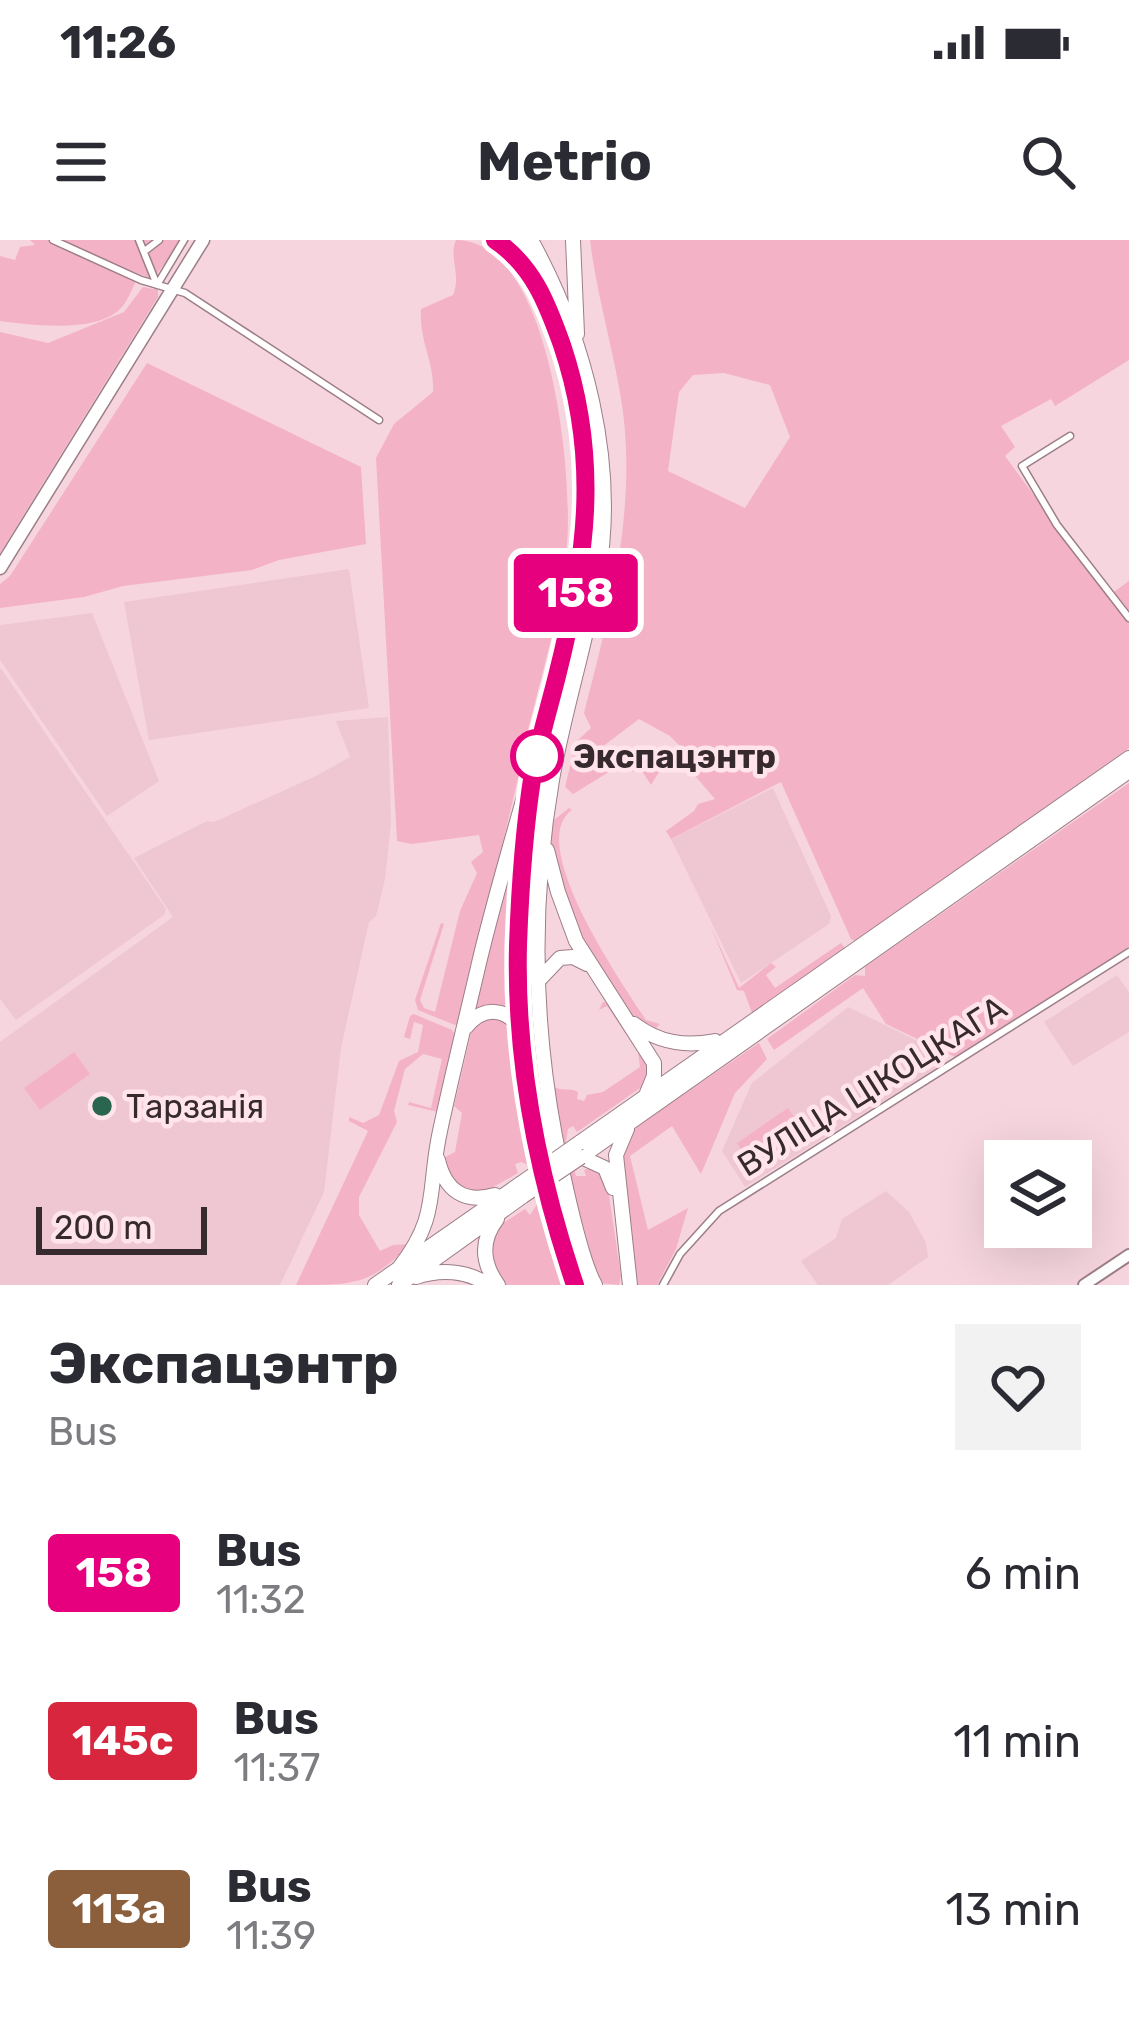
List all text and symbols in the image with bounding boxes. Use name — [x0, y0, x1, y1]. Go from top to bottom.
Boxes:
text: 11:26 — [60, 16, 176, 69]
icon: menu — [48, 129, 114, 195]
icon: search — [1015, 129, 1081, 195]
text: Metrio — [477, 130, 652, 194]
line badge: 158 — [507, 554, 645, 632]
text: 158 — [538, 568, 614, 618]
marker: Экспацэнтр — [512, 731, 562, 781]
place label: Экспацэнтр — [573, 737, 776, 776]
street label: ВУЛІЦА ЦІКОЦКАГА — [730, 987, 1014, 1185]
place label: Тарзанія — [126, 1087, 264, 1126]
marker: Тарзанія — [89, 1093, 115, 1119]
map controls — [984, 1140, 1092, 1248]
button: layers — [984, 1140, 1092, 1248]
scale bar — [36, 1201, 207, 1254]
text: 200 m — [54, 1208, 153, 1247]
button: heart — [955, 1324, 1081, 1450]
text: Экспацэнтр — [48, 1330, 399, 1397]
text: Bus — [48, 1409, 117, 1455]
text: Bus — [216, 1524, 301, 1577]
text: 6 min — [965, 1547, 1081, 1600]
text: 158 — [76, 1548, 152, 1598]
text: 11:32 — [216, 1577, 306, 1623]
text: Bus — [233, 1692, 319, 1745]
text: 11 min — [953, 1715, 1081, 1768]
text: 145с — [72, 1716, 173, 1766]
text: 11:37 — [233, 1745, 320, 1791]
text: Bus — [226, 1860, 312, 1913]
text: 13 min — [946, 1883, 1081, 1936]
text: 113а — [72, 1884, 166, 1934]
text: 11:39 — [226, 1913, 316, 1959]

